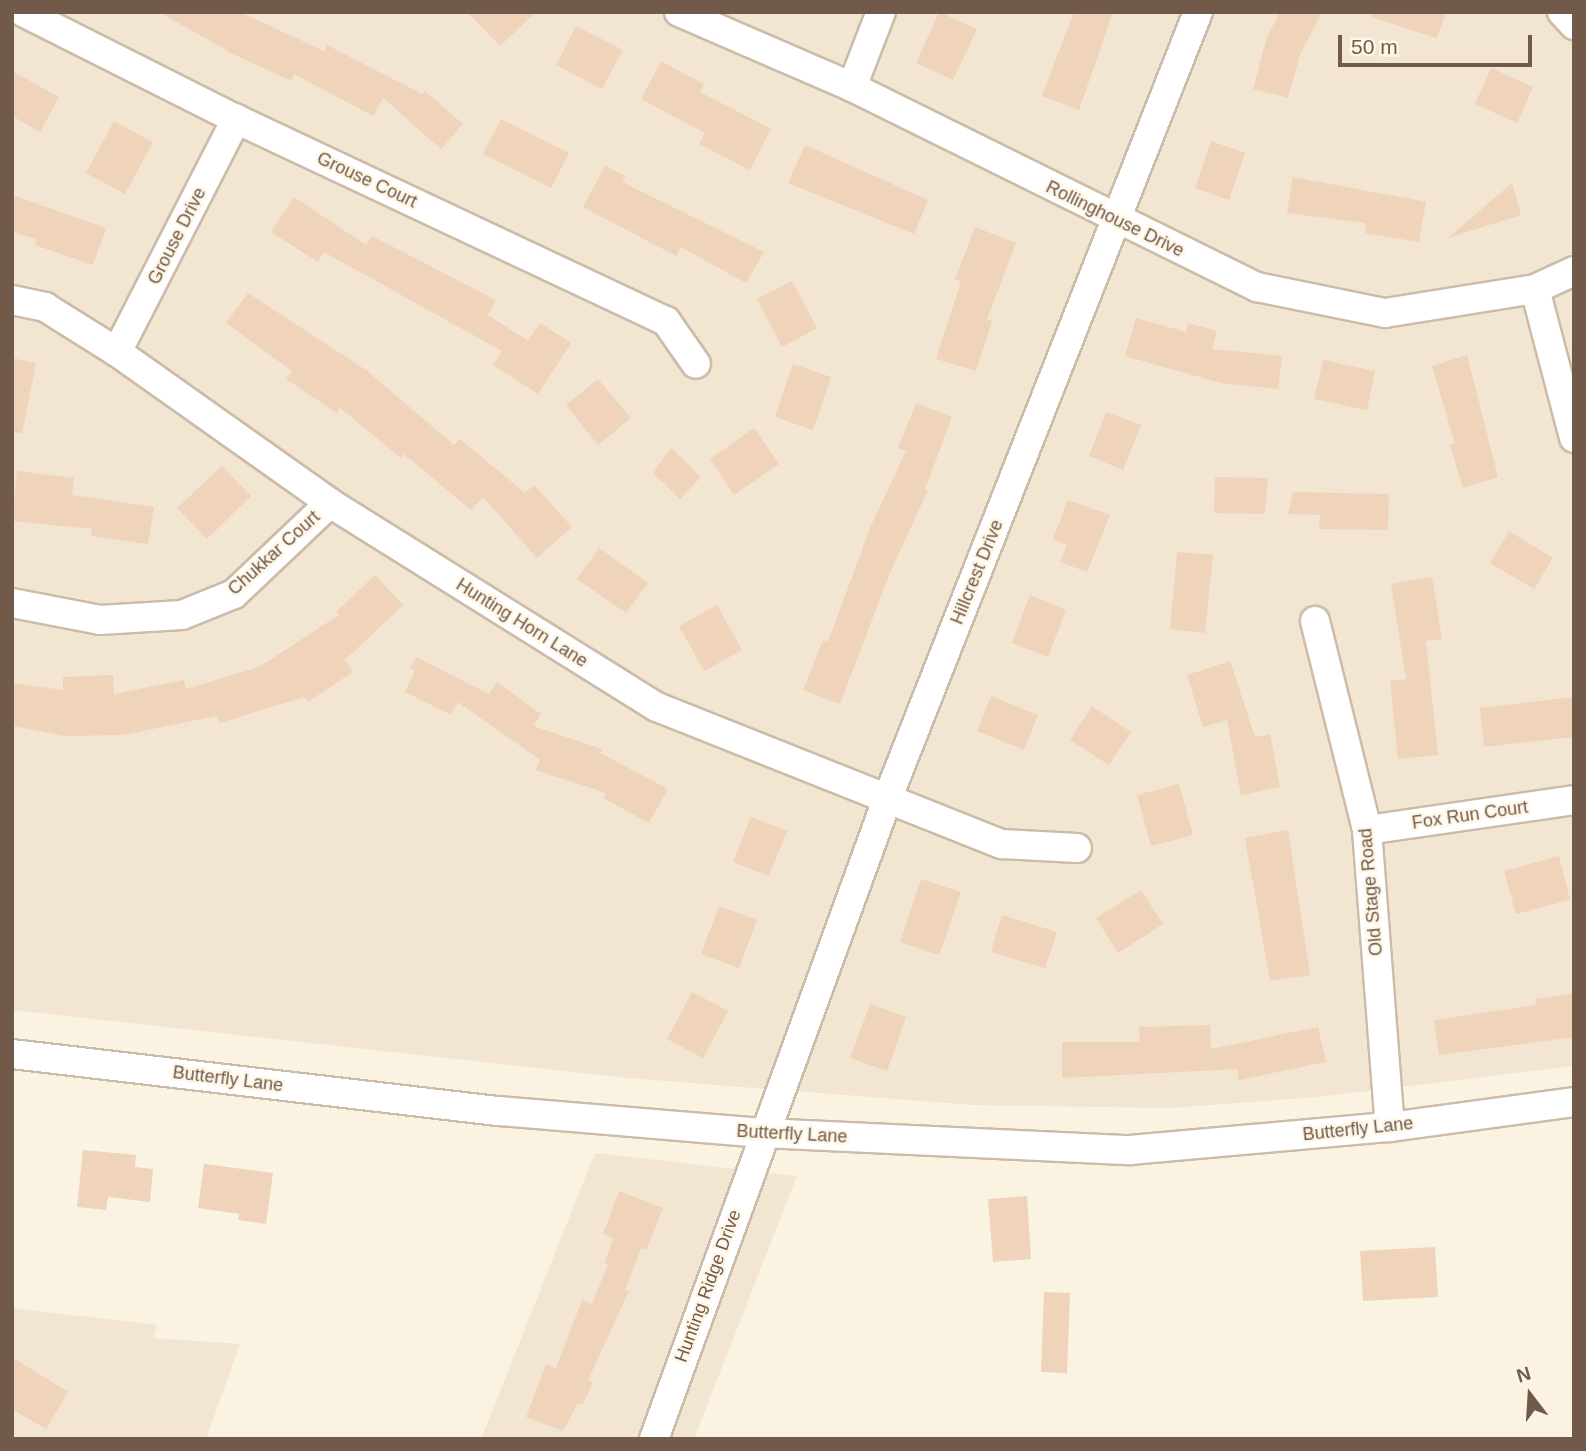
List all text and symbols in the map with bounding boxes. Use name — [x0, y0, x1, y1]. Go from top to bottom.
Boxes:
scale bar — [1341, 21, 1535, 65]
text: 50 m — [1351, 35, 1398, 58]
street label: Grouse Court — [313, 147, 421, 213]
street label: Rollinghouse Drive — [1042, 176, 1188, 262]
street label: Grouse Drive — [143, 184, 211, 288]
street label: Chukkar Court — [224, 506, 324, 600]
street label: Hillcrest Drive — [946, 516, 1008, 628]
street label: Hunting Horn Lane — [452, 574, 592, 672]
street label: Fox Run Court — [1411, 796, 1529, 834]
street label: Old Stage Road — [1355, 827, 1387, 957]
street label: Butterfly Lane — [172, 1062, 284, 1096]
street label: Butterfly Lane — [1302, 1112, 1414, 1146]
street label: Butterfly Lane — [736, 1120, 848, 1148]
street label: Hunting Ridge Drive — [670, 1207, 746, 1365]
north arrow — [1495, 1360, 1565, 1430]
text: N — [1514, 1362, 1533, 1386]

